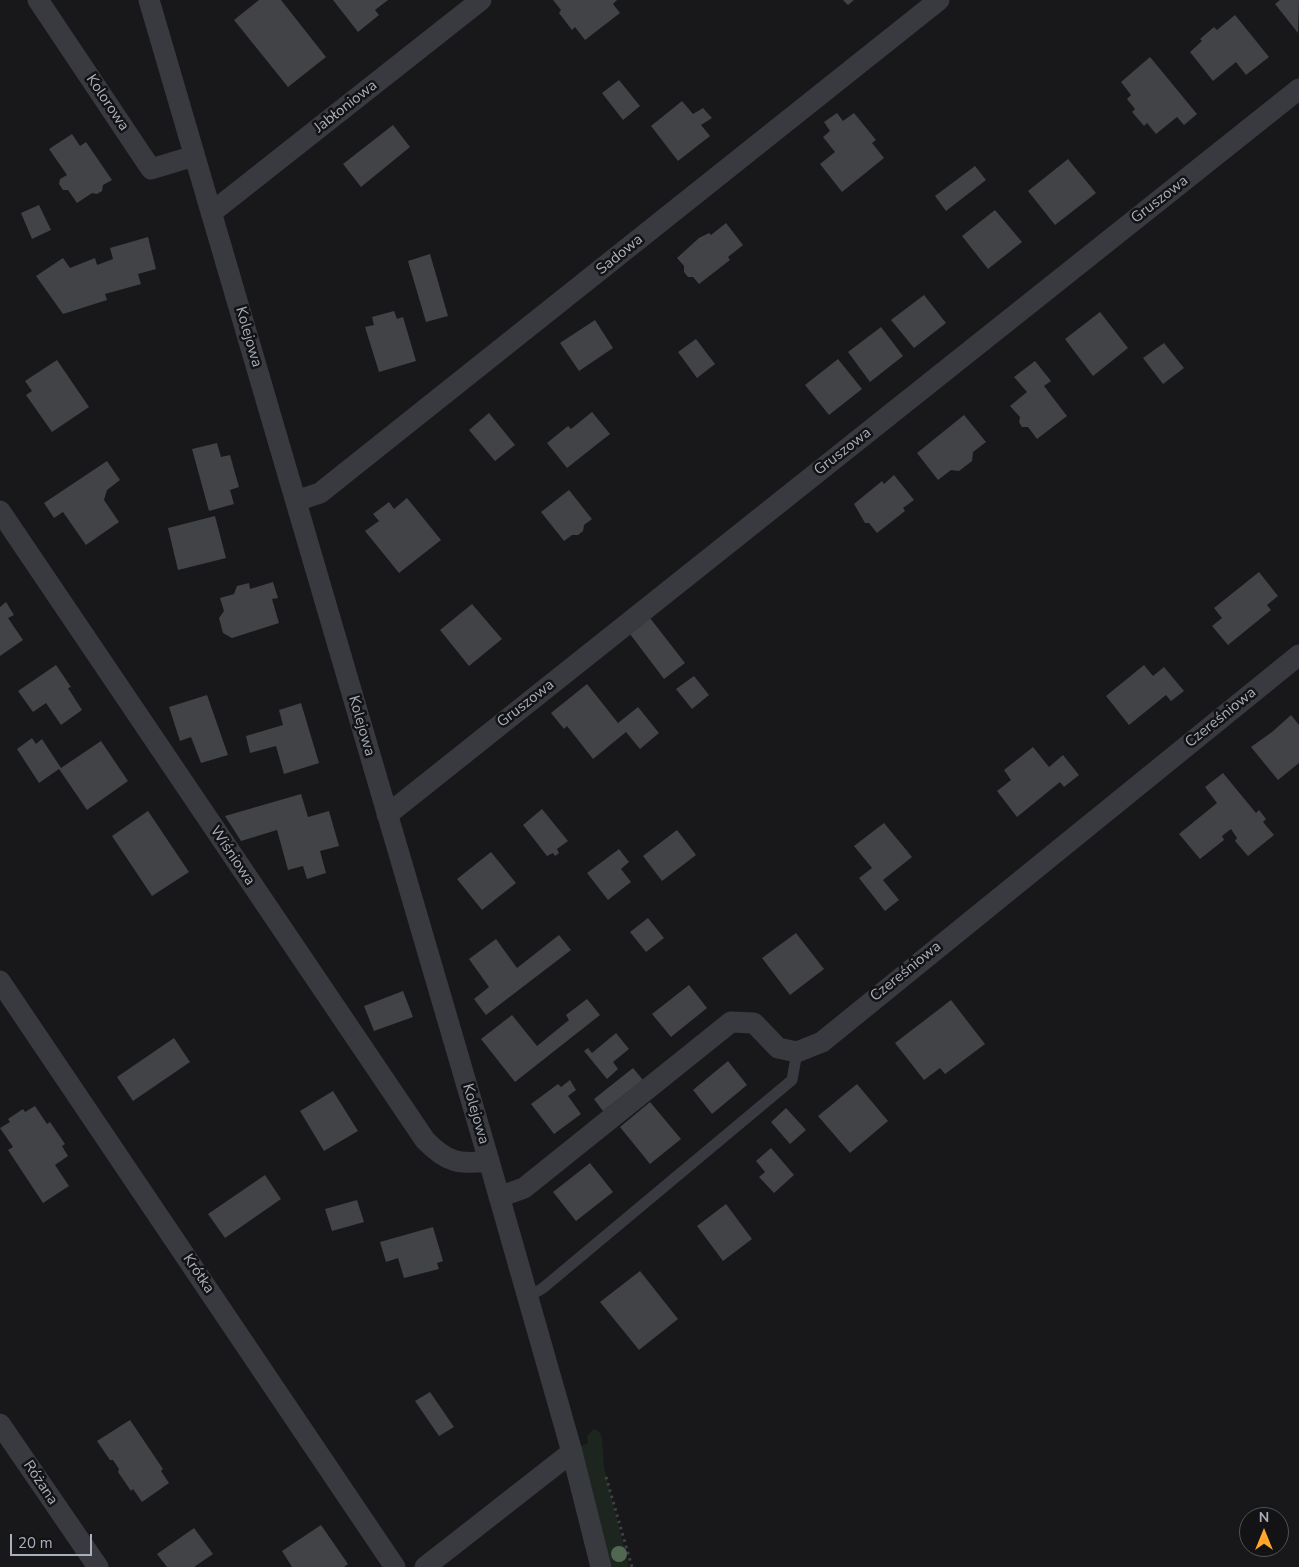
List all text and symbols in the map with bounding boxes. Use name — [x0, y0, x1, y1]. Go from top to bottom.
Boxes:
street label: Kolorowa — [82, 71, 132, 135]
street label: Jabłoniowa — [311, 77, 381, 137]
street label: Gruszowa — [1128, 172, 1192, 228]
street label: Sadowa — [593, 231, 647, 279]
street label: Kolejowa — [231, 305, 265, 369]
street label: Gruszowa — [811, 424, 875, 480]
street label: Gruszowa — [494, 676, 558, 732]
street label: Czereśniowa — [1182, 684, 1260, 752]
street label: Kolejowa — [344, 694, 378, 758]
street label: Wiśniowa — [206, 823, 258, 889]
street label: Czereśniowa — [867, 938, 945, 1006]
street label: Kolejowa — [458, 1082, 492, 1146]
street label: Krótka — [178, 1251, 218, 1297]
street label: Różana — [19, 1457, 61, 1509]
north arrow — [1239, 1507, 1289, 1557]
text: N — [1259, 1508, 1269, 1527]
scale bar — [12, 1524, 95, 1556]
text: 20 m — [18, 1533, 53, 1553]

